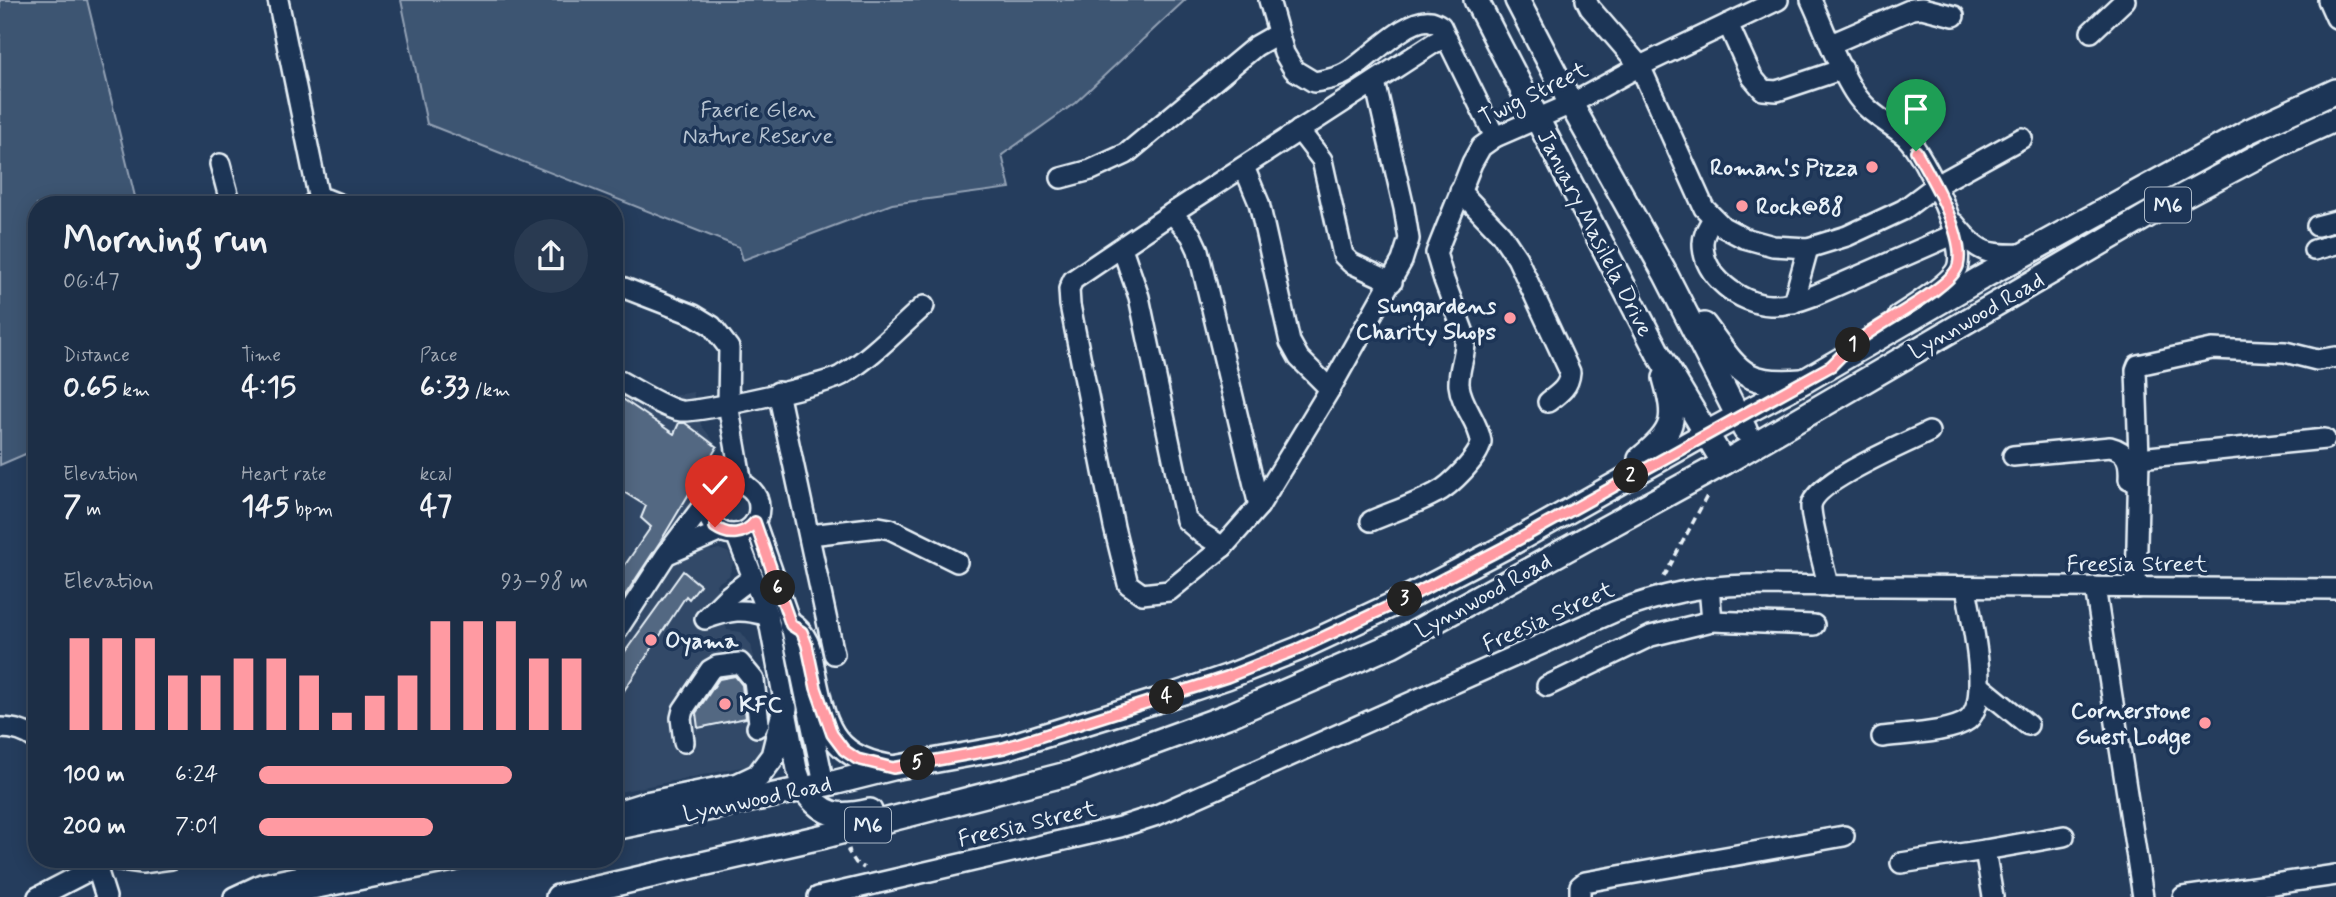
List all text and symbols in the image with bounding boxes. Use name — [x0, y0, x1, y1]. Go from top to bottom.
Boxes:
street label: Twig Street — [1475, 55, 1595, 136]
pin — [1886, 79, 1946, 151]
icon: arrive — [1897, 90, 1935, 128]
park label: Faerie Glen Nature Reserve — [682, 96, 834, 152]
street label: January Masilela Drive — [1529, 125, 1660, 343]
place label: Roman's Pizza — [1710, 154, 1858, 184]
marker: Roman's Pizza — [1864, 159, 1880, 175]
road number: M6 — [2145, 188, 2191, 222]
place label: Rock@88 — [1756, 193, 1844, 223]
marker: Rock@88 — [1734, 198, 1750, 214]
text: Morning run — [63, 216, 268, 265]
button: share — [514, 219, 588, 293]
street label: Lynnwood Road — [1904, 266, 2050, 368]
text: 06:47 — [63, 267, 120, 297]
place label: Sungardens Charity Shops — [1356, 292, 1497, 348]
marker: Sungardens Charity Shops — [1502, 310, 1518, 326]
pin: 1 — [1836, 328, 1870, 362]
text: 1 — [1848, 332, 1857, 357]
text: Distance — [63, 343, 130, 368]
text: Time — [241, 343, 281, 368]
text: Pace — [420, 343, 457, 368]
text: 0.65 — [63, 368, 117, 407]
text: 4:15 — [241, 368, 296, 407]
text: 6:33 — [420, 368, 469, 407]
text: km — [117, 378, 150, 403]
text: /km — [469, 378, 510, 403]
pin — [685, 455, 745, 527]
pin: 2 — [1614, 458, 1648, 494]
text: Elevation — [63, 462, 138, 487]
text: Heart rate — [241, 462, 327, 487]
text: kcal — [420, 462, 452, 487]
text: 2 — [1626, 463, 1635, 488]
icon: check — [696, 466, 734, 504]
text: 7 — [63, 487, 81, 526]
text: 145 — [241, 487, 290, 526]
text: 47 — [420, 487, 452, 526]
text: m — [81, 497, 101, 522]
text: bpm — [290, 497, 333, 522]
street label: Lynnwood Road — [1410, 547, 1557, 647]
street label: Freesia Street — [2066, 550, 2208, 580]
text: Elevation — [63, 567, 154, 597]
text: 93–98 m — [501, 567, 588, 597]
pin: 6 — [760, 570, 796, 606]
text: 6 — [773, 575, 782, 600]
street label: Freesia Street — [1478, 575, 1620, 660]
pin: 3 — [1388, 582, 1422, 616]
text: 3 — [1400, 586, 1409, 611]
place label: Oyama — [665, 627, 740, 657]
marker: Oyama — [643, 632, 659, 648]
pin: 4 — [1150, 680, 1184, 714]
text: 4 — [1161, 684, 1172, 709]
place label: KFC — [739, 691, 783, 721]
marker: KFC — [717, 696, 733, 712]
place label: Cornerstone Guest Lodge — [2071, 697, 2191, 755]
marker: Cornerstone Guest Lodge — [2197, 715, 2213, 731]
pin: 5 — [900, 746, 936, 780]
text: 5 — [912, 750, 923, 775]
text: 100 m — [63, 760, 125, 790]
text: 6:24 — [175, 760, 218, 790]
street label: Lynnwood Road — [680, 770, 835, 830]
street label: Freesia Street — [955, 794, 1100, 855]
road number: M6 — [845, 808, 891, 842]
text: 200 m — [63, 812, 126, 842]
text: 7:01 — [175, 812, 218, 842]

